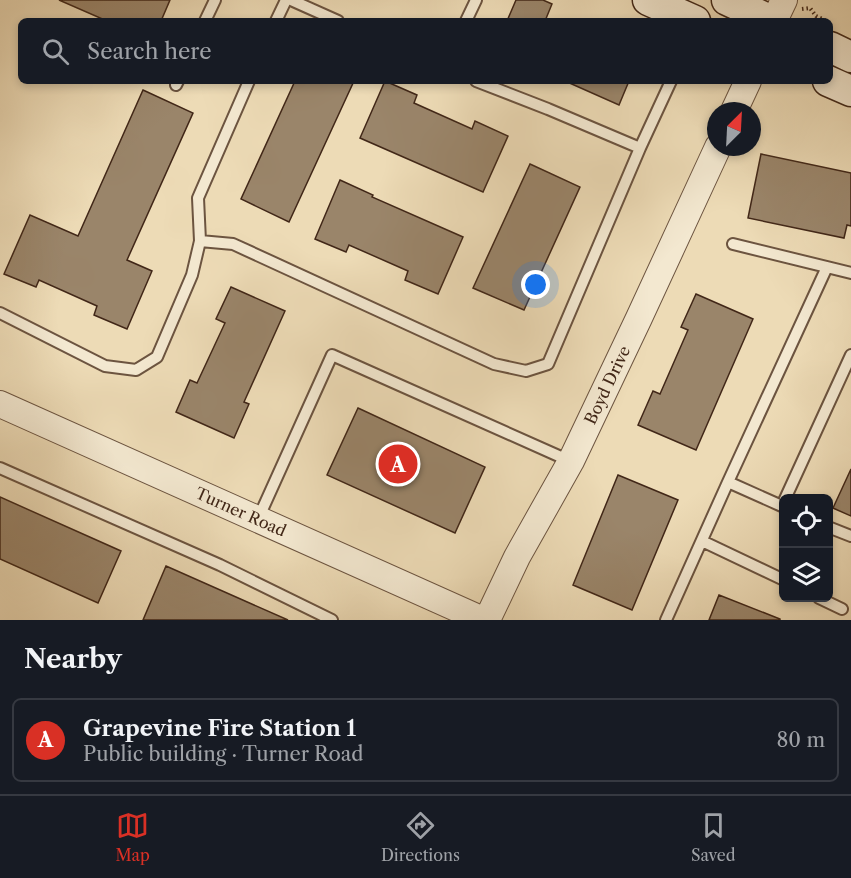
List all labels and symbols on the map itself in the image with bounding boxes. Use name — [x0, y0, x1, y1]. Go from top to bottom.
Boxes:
north arrow — [707, 102, 761, 156]
your location — [521, 270, 550, 299]
street label: Boyd Drive — [580, 343, 634, 428]
pin: A — [378, 442, 418, 486]
street label: Turner Road — [192, 483, 290, 541]

